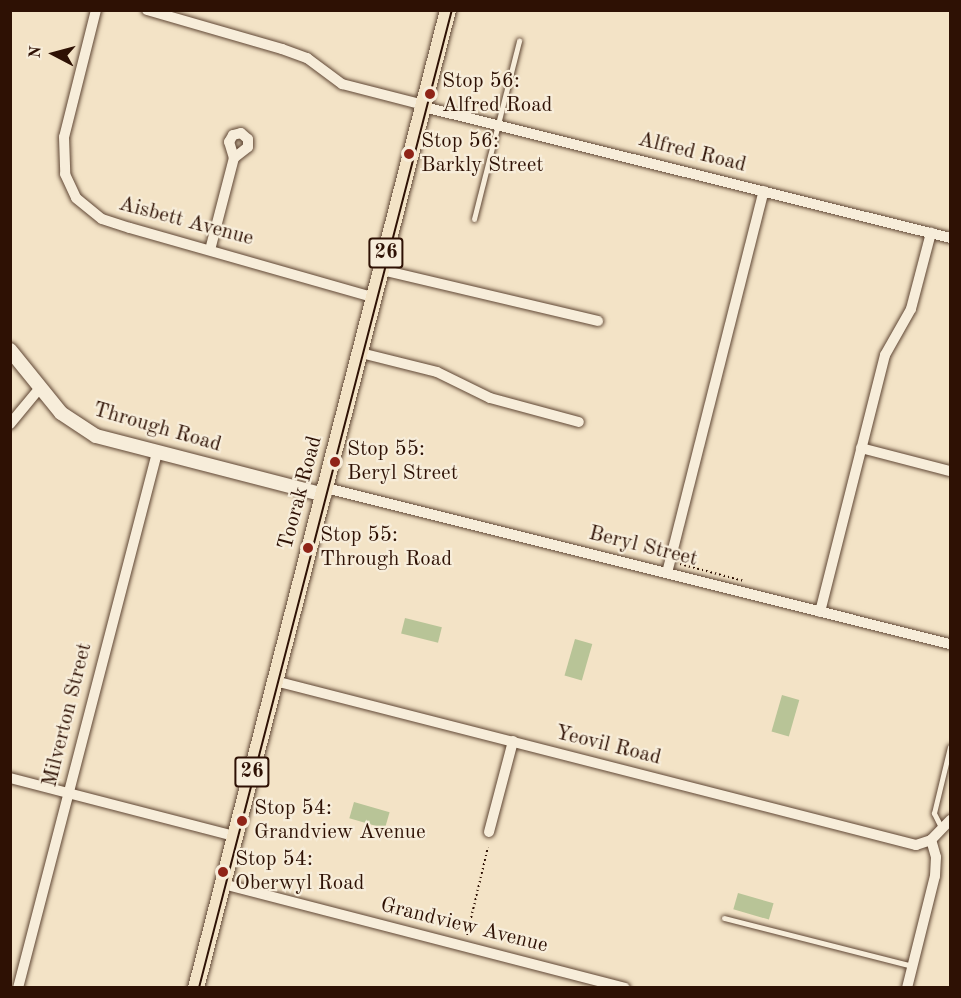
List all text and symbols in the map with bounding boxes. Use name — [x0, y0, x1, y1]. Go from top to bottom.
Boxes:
north arrow — [24, 24, 84, 84]
text: N — [28, 45, 45, 59]
place label: Stop 56: Alfred Road — [442, 69, 553, 119]
marker: Stop 56: Alfred Road — [423, 87, 437, 101]
street label: Alfred Road — [635, 127, 749, 179]
place label: Stop 56: Barkly Street — [421, 129, 544, 179]
marker: Stop 56: Barkly Street — [402, 147, 416, 161]
street label: Aisbett Avenue — [116, 192, 256, 252]
road number: 26 — [368, 236, 404, 270]
street label: Through Road — [90, 398, 224, 458]
street label: Toorak Road — [274, 433, 328, 553]
place label: Stop 55: Beryl Street — [347, 437, 458, 487]
marker: Stop 55: Beryl Street — [328, 455, 342, 469]
street label: Beryl Street — [586, 521, 700, 573]
place label: Stop 55: Through Road — [320, 523, 452, 573]
marker: Stop 55: Through Road — [301, 541, 315, 555]
street label: Milverton Street — [38, 640, 98, 790]
street label: Yeovil Road — [553, 721, 663, 771]
road number: 26 — [234, 755, 270, 789]
place label: Stop 54: Grandview Avenue — [254, 796, 426, 846]
marker: Stop 54: Grandview Avenue — [235, 814, 249, 828]
place label: Stop 54: Oberwyl Road — [235, 847, 364, 897]
marker: Stop 54: Oberwyl Road — [216, 865, 230, 879]
street label: Grandview Avenue — [378, 893, 550, 959]

